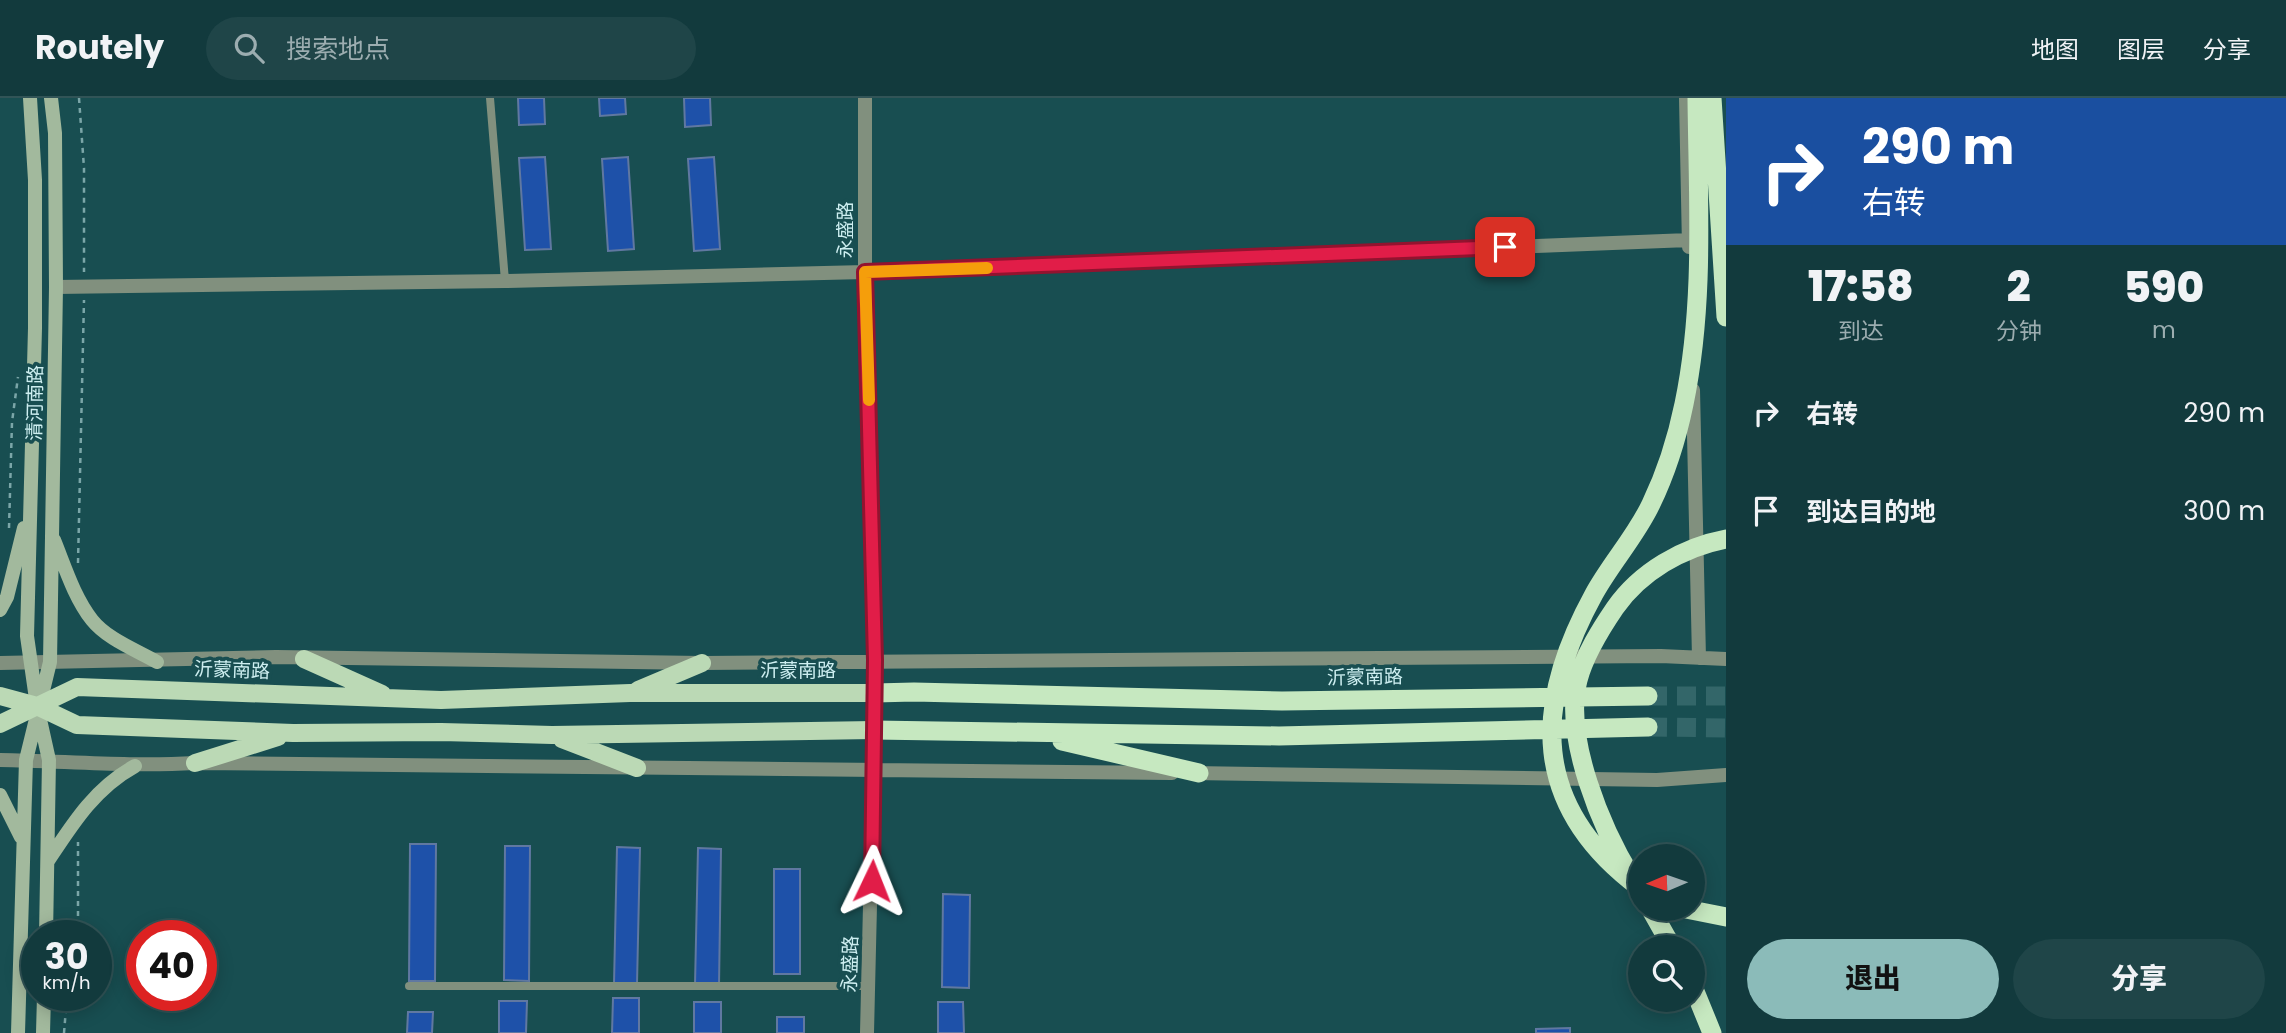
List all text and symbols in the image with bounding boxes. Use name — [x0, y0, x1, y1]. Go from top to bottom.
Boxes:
search box — [206, 17, 696, 80]
text: Routely — [35, 24, 164, 71]
icon: search — [230, 29, 268, 67]
text: 搜索地点 — [286, 31, 390, 67]
text: 地图 — [2031, 33, 2079, 66]
text: 图层 — [2117, 33, 2165, 66]
text: 分享 — [2203, 33, 2251, 66]
text: 290 m — [1862, 113, 2014, 181]
icon: right — [1747, 126, 1838, 217]
text: 右转 — [1862, 180, 1926, 225]
street label: 永盛路 — [832, 201, 859, 259]
pin — [1475, 217, 1535, 277]
icon: arrive — [1486, 228, 1524, 266]
text: 17:58 — [1808, 257, 1914, 316]
text: 2 — [2007, 257, 2031, 316]
text: 590 — [2124, 258, 2204, 317]
text: m — [2152, 314, 2176, 346]
text: 到达 — [1838, 315, 1884, 347]
text: 分钟 — [1996, 315, 2042, 347]
street label: 清河南路 — [21, 365, 49, 441]
icon: right — [1747, 394, 1785, 432]
text: 290 m — [2184, 395, 2265, 431]
text: 右转 — [1806, 396, 1858, 432]
icon: arrive — [1747, 492, 1785, 530]
text: 300 m — [2183, 493, 2265, 529]
text: 到达目的地 — [1806, 494, 1936, 530]
street label: 沂蒙南路 — [194, 655, 270, 685]
street label: 沂蒙南路 — [760, 657, 836, 684]
street label: 沂蒙南路 — [1327, 663, 1403, 691]
position arrow — [835, 844, 909, 918]
north arrow — [1628, 844, 1704, 920]
map controls — [1628, 844, 1705, 1012]
speed limit sign: 40 — [126, 920, 217, 1011]
text: 30 — [45, 932, 89, 981]
street label: 永盛路 — [836, 935, 864, 993]
button: search — [1628, 935, 1705, 1012]
button: 退出 — [1747, 939, 1999, 1019]
button: 分享 — [2013, 939, 2265, 1019]
text: km/h — [43, 970, 90, 995]

